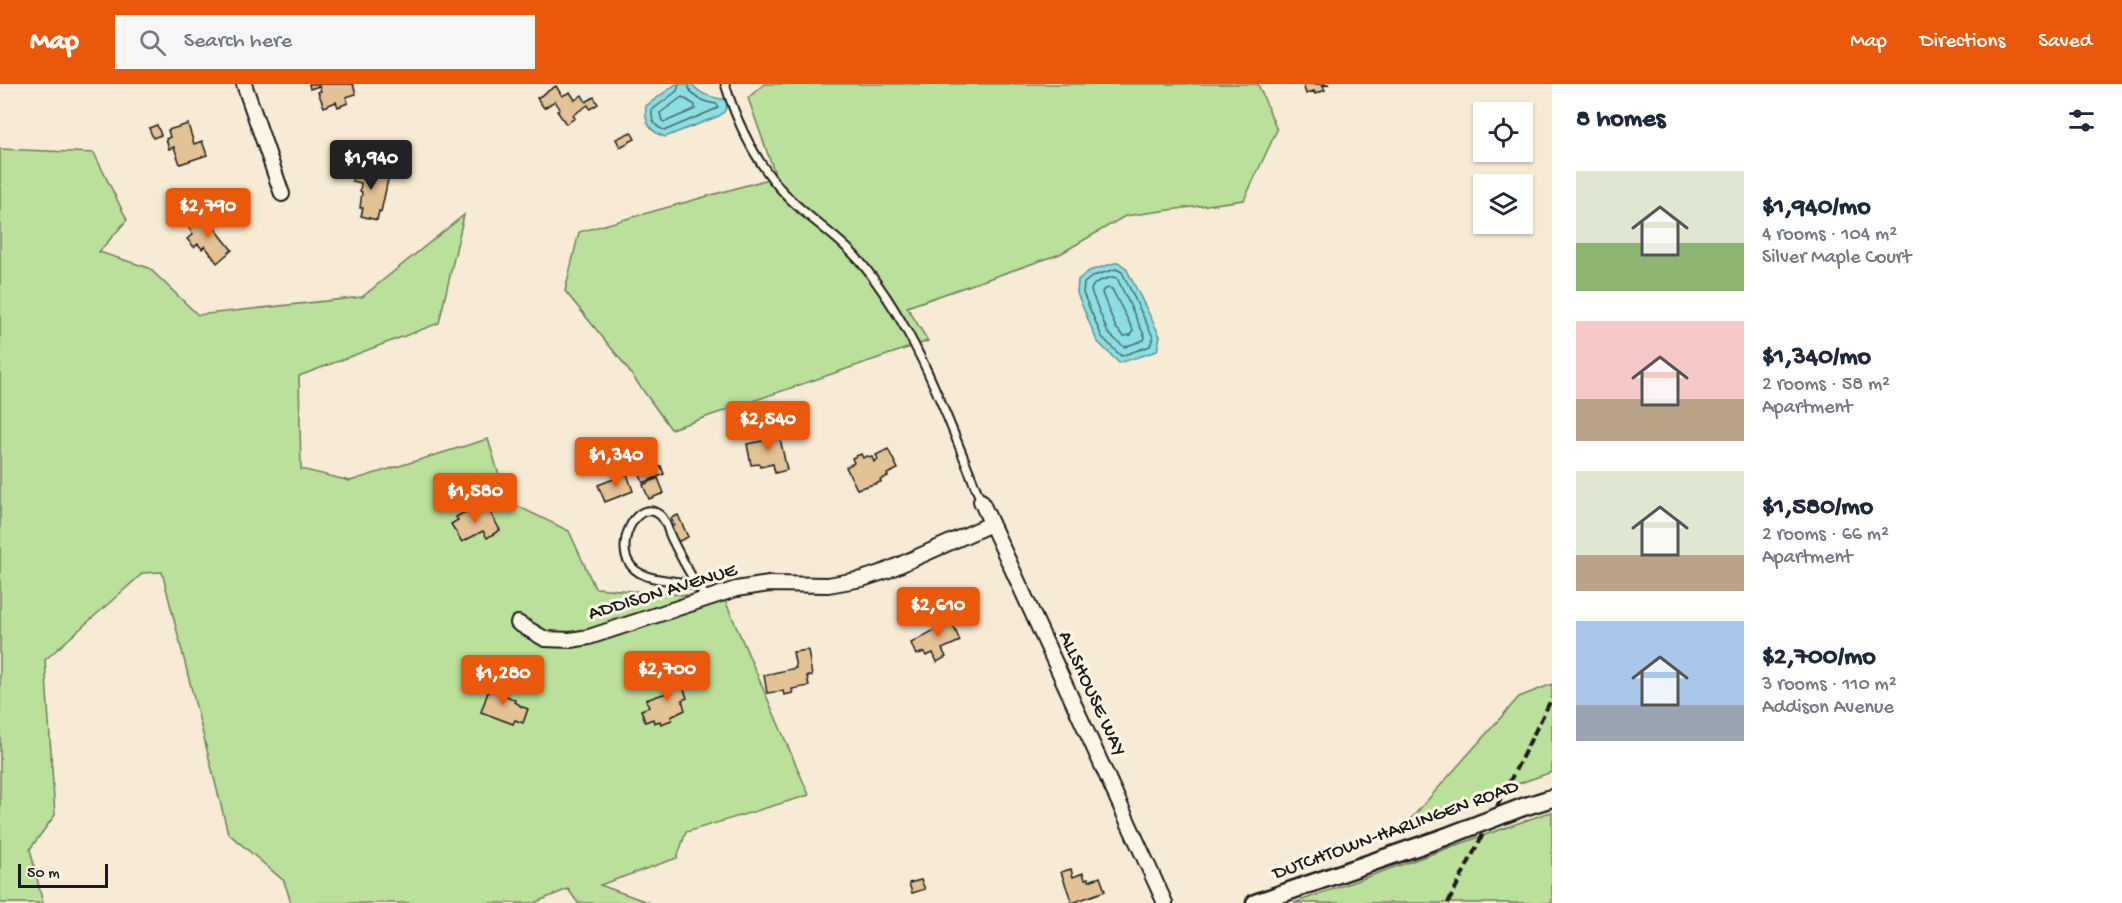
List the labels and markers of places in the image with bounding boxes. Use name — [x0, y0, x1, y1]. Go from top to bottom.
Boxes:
pin: $1,940 — [322, 140, 420, 191]
pin: $2,790 — [159, 188, 257, 239]
pin: $2,540 — [719, 401, 817, 452]
pin: $1,340 — [567, 437, 665, 488]
pin: $1,580 — [426, 473, 524, 524]
pin: $2,610 — [889, 587, 987, 638]
pin: $2,700 — [618, 651, 716, 702]
pin: $1,280 — [454, 655, 552, 706]

